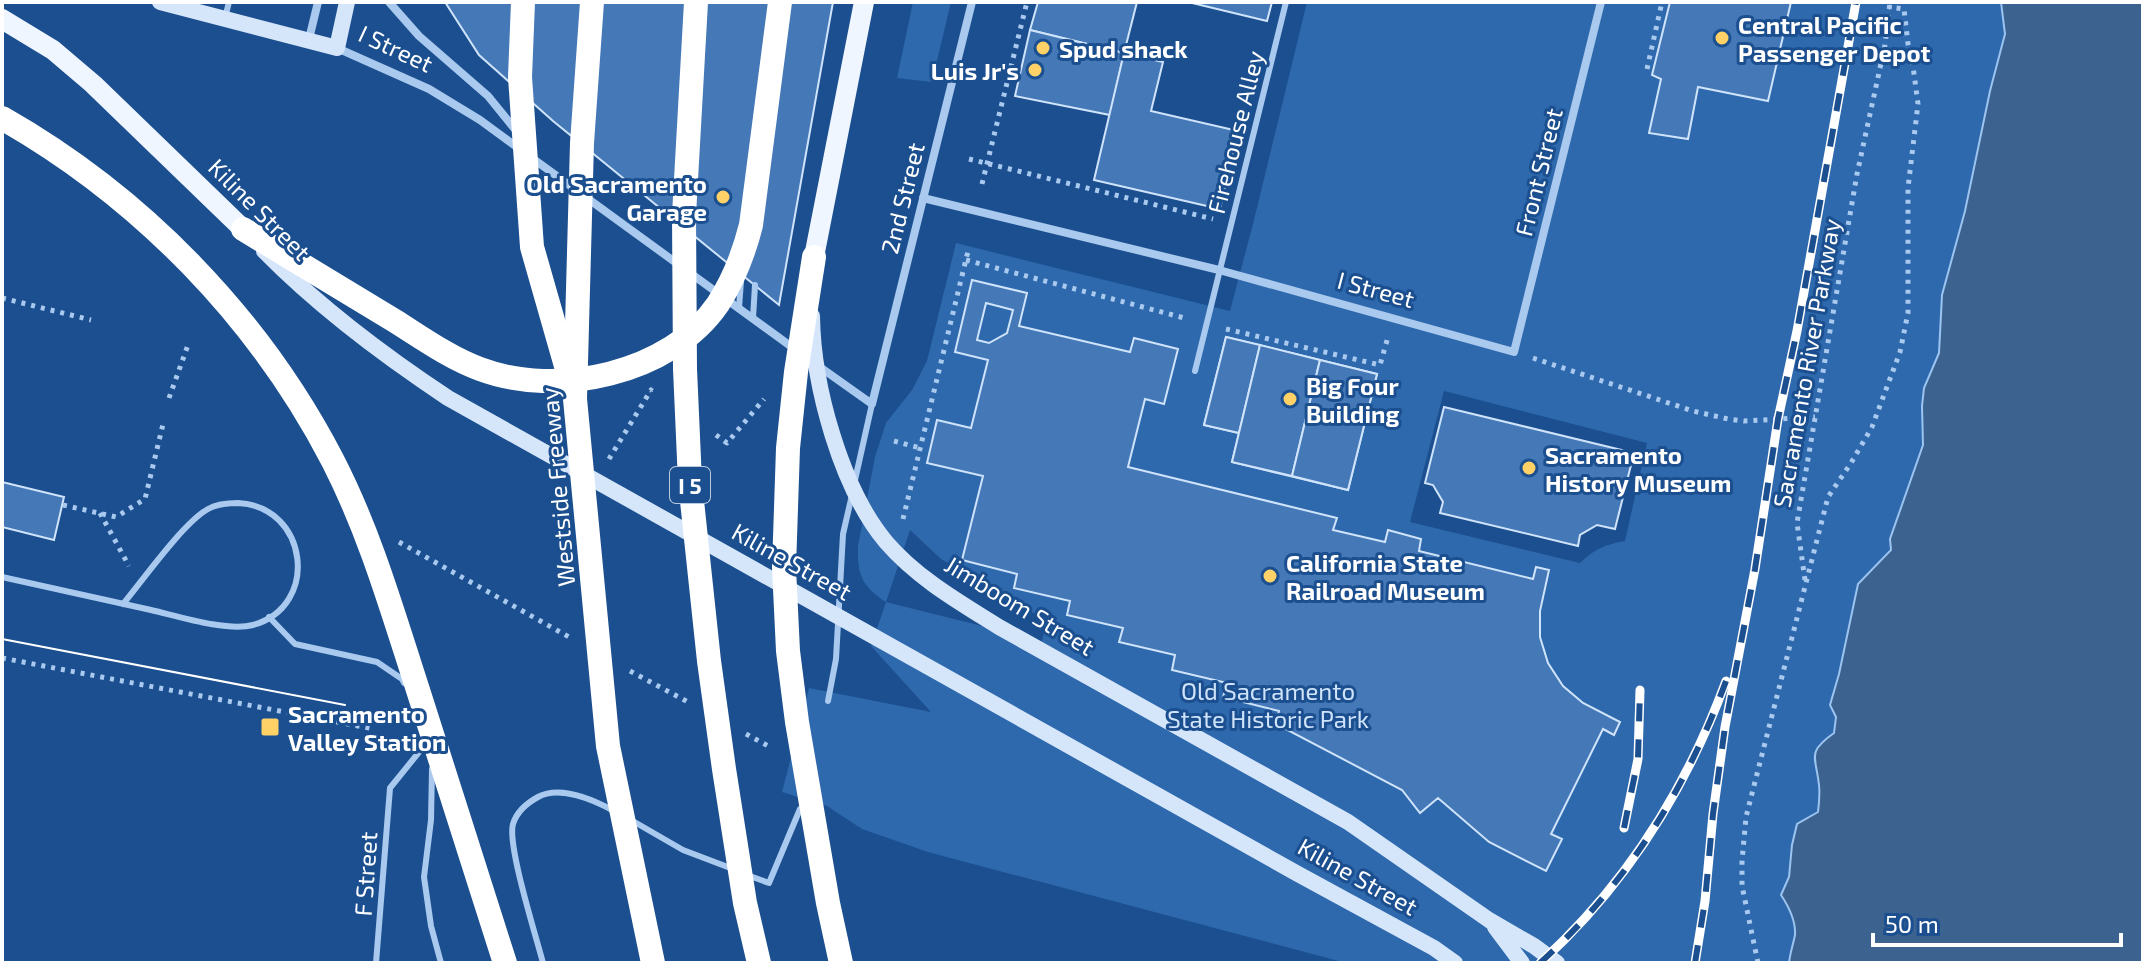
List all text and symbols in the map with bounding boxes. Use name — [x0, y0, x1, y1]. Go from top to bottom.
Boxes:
place label: Central Pacific Passenger Depot — [1738, 10, 1931, 67]
street label: I Street — [354, 18, 438, 78]
marker: Central Pacific Passenger Depot — [1713, 29, 1731, 47]
place label: Spud shack — [1059, 34, 1188, 63]
marker: Spud shack — [1034, 39, 1052, 57]
street label: Firehouse Alley — [1201, 47, 1269, 216]
place label: Luis Jr's — [931, 56, 1019, 85]
marker: Luis Jr's — [1026, 61, 1044, 79]
street label: Front Street — [1508, 105, 1568, 239]
street label: 2nd Street — [874, 140, 930, 256]
street label: Kiline Street — [203, 152, 317, 266]
place label: Old Sacramento Garage — [526, 169, 707, 226]
marker: Old Sacramento Garage — [714, 188, 732, 206]
street label: Sacramento River Parkway — [1766, 216, 1846, 510]
street label: I Street — [1334, 265, 1418, 313]
place label: Big Four Building — [1306, 371, 1399, 428]
street label: Westside Freeway — [534, 386, 580, 588]
marker: Big Four Building — [1281, 390, 1299, 408]
place label: Sacramento History Museum — [1545, 440, 1731, 497]
marker: Sacramento History Museum — [1520, 459, 1538, 477]
road number: I 5 — [670, 467, 710, 503]
street label: Kiline Street — [727, 516, 857, 606]
place label: California State Railroad Museum — [1286, 548, 1485, 605]
street label: Jimboom Street — [940, 549, 1100, 661]
marker: California State Railroad Museum — [1261, 567, 1279, 585]
park label: Old Sacramento State Historic Park — [1167, 676, 1369, 733]
place label: Sacramento Valley Station — [288, 699, 446, 756]
marker: Sacramento Valley Station — [259, 716, 281, 738]
street label: F Street — [348, 831, 382, 917]
street label: Kiline Street — [1293, 831, 1423, 921]
scale bar — [1873, 897, 2121, 947]
text: 50 m — [1885, 909, 1939, 938]

